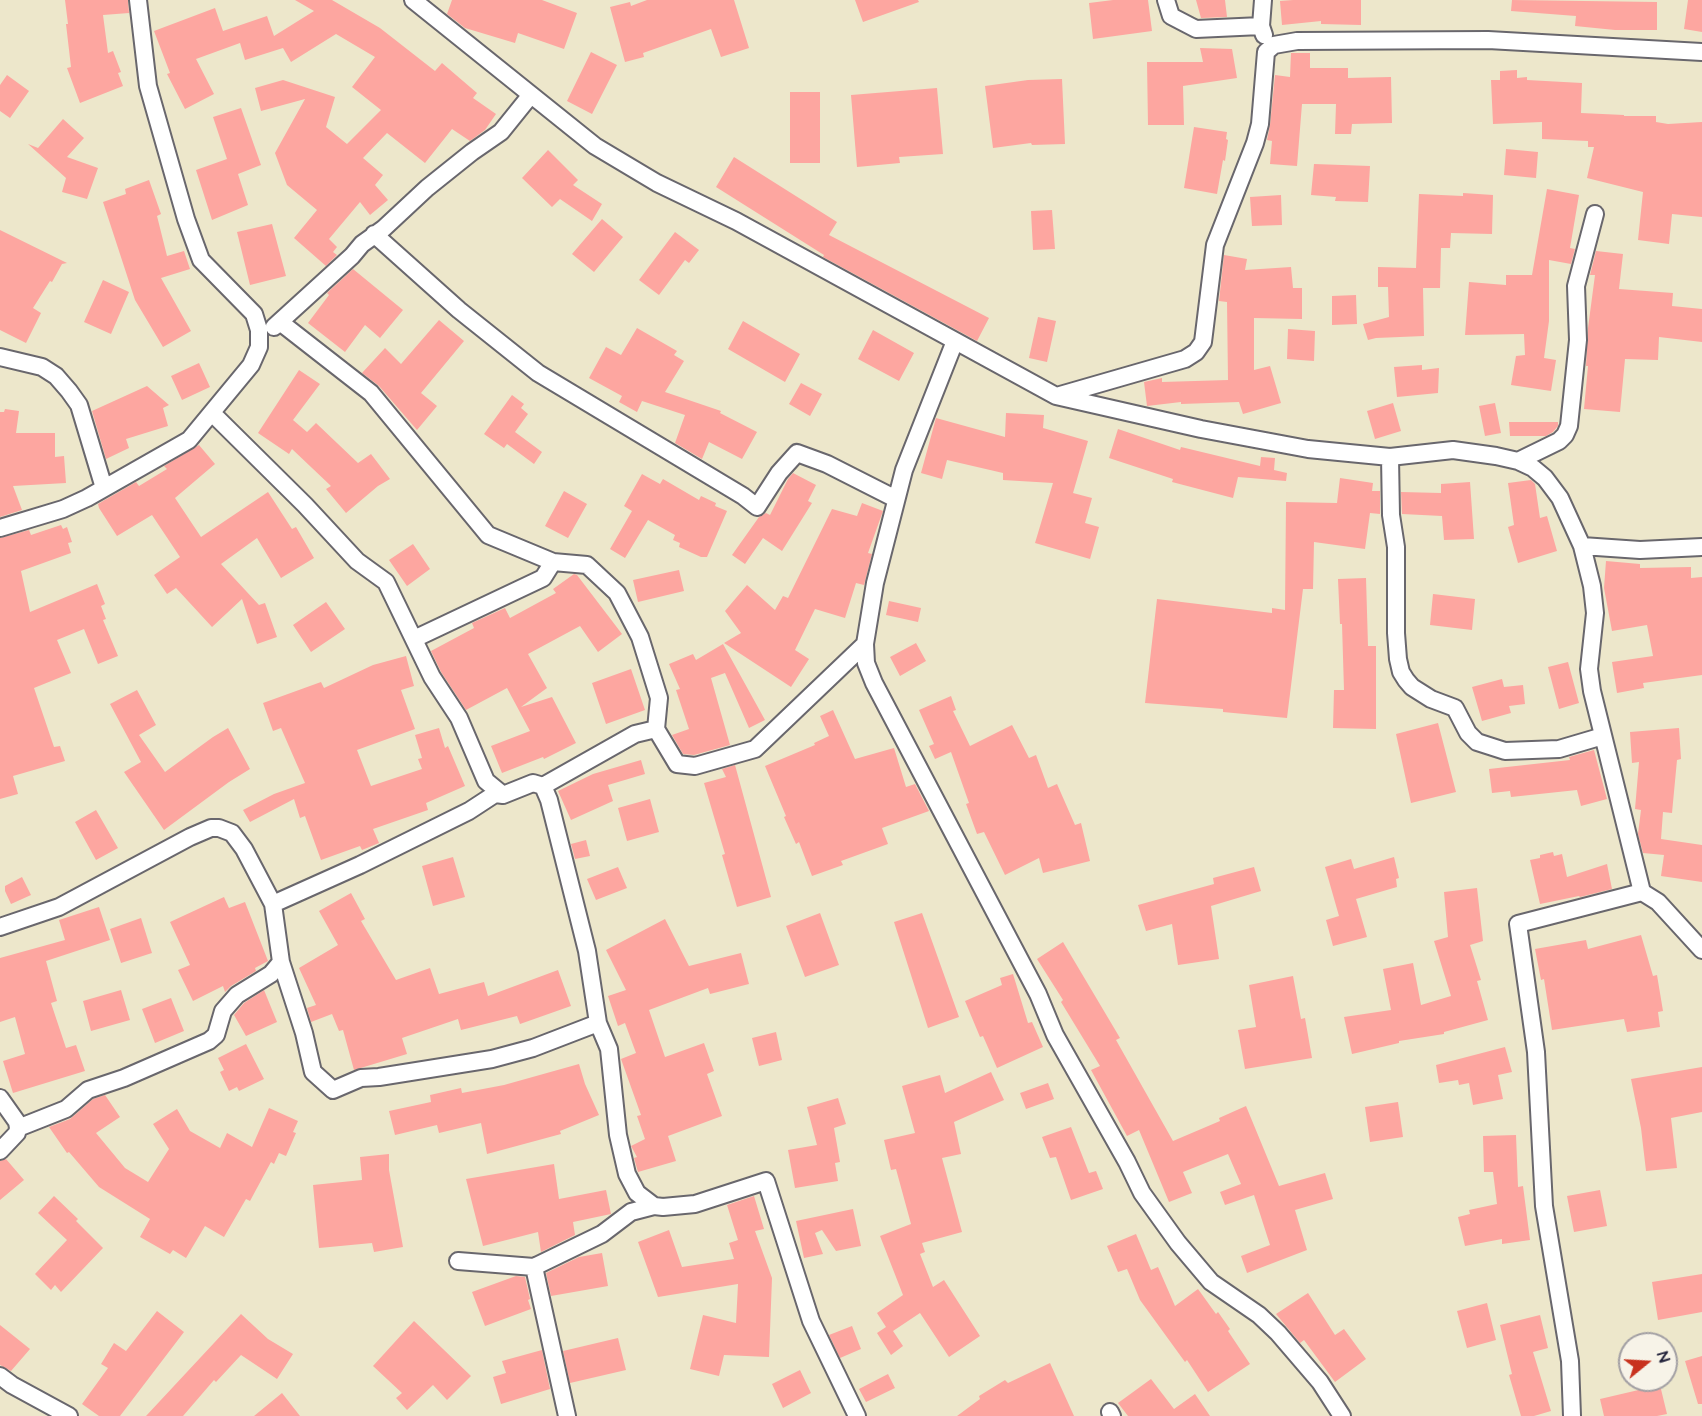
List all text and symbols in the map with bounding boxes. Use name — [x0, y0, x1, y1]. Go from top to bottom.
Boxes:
north arrow — [1618, 1332, 1678, 1392]
text: N — [1651, 1349, 1675, 1365]

